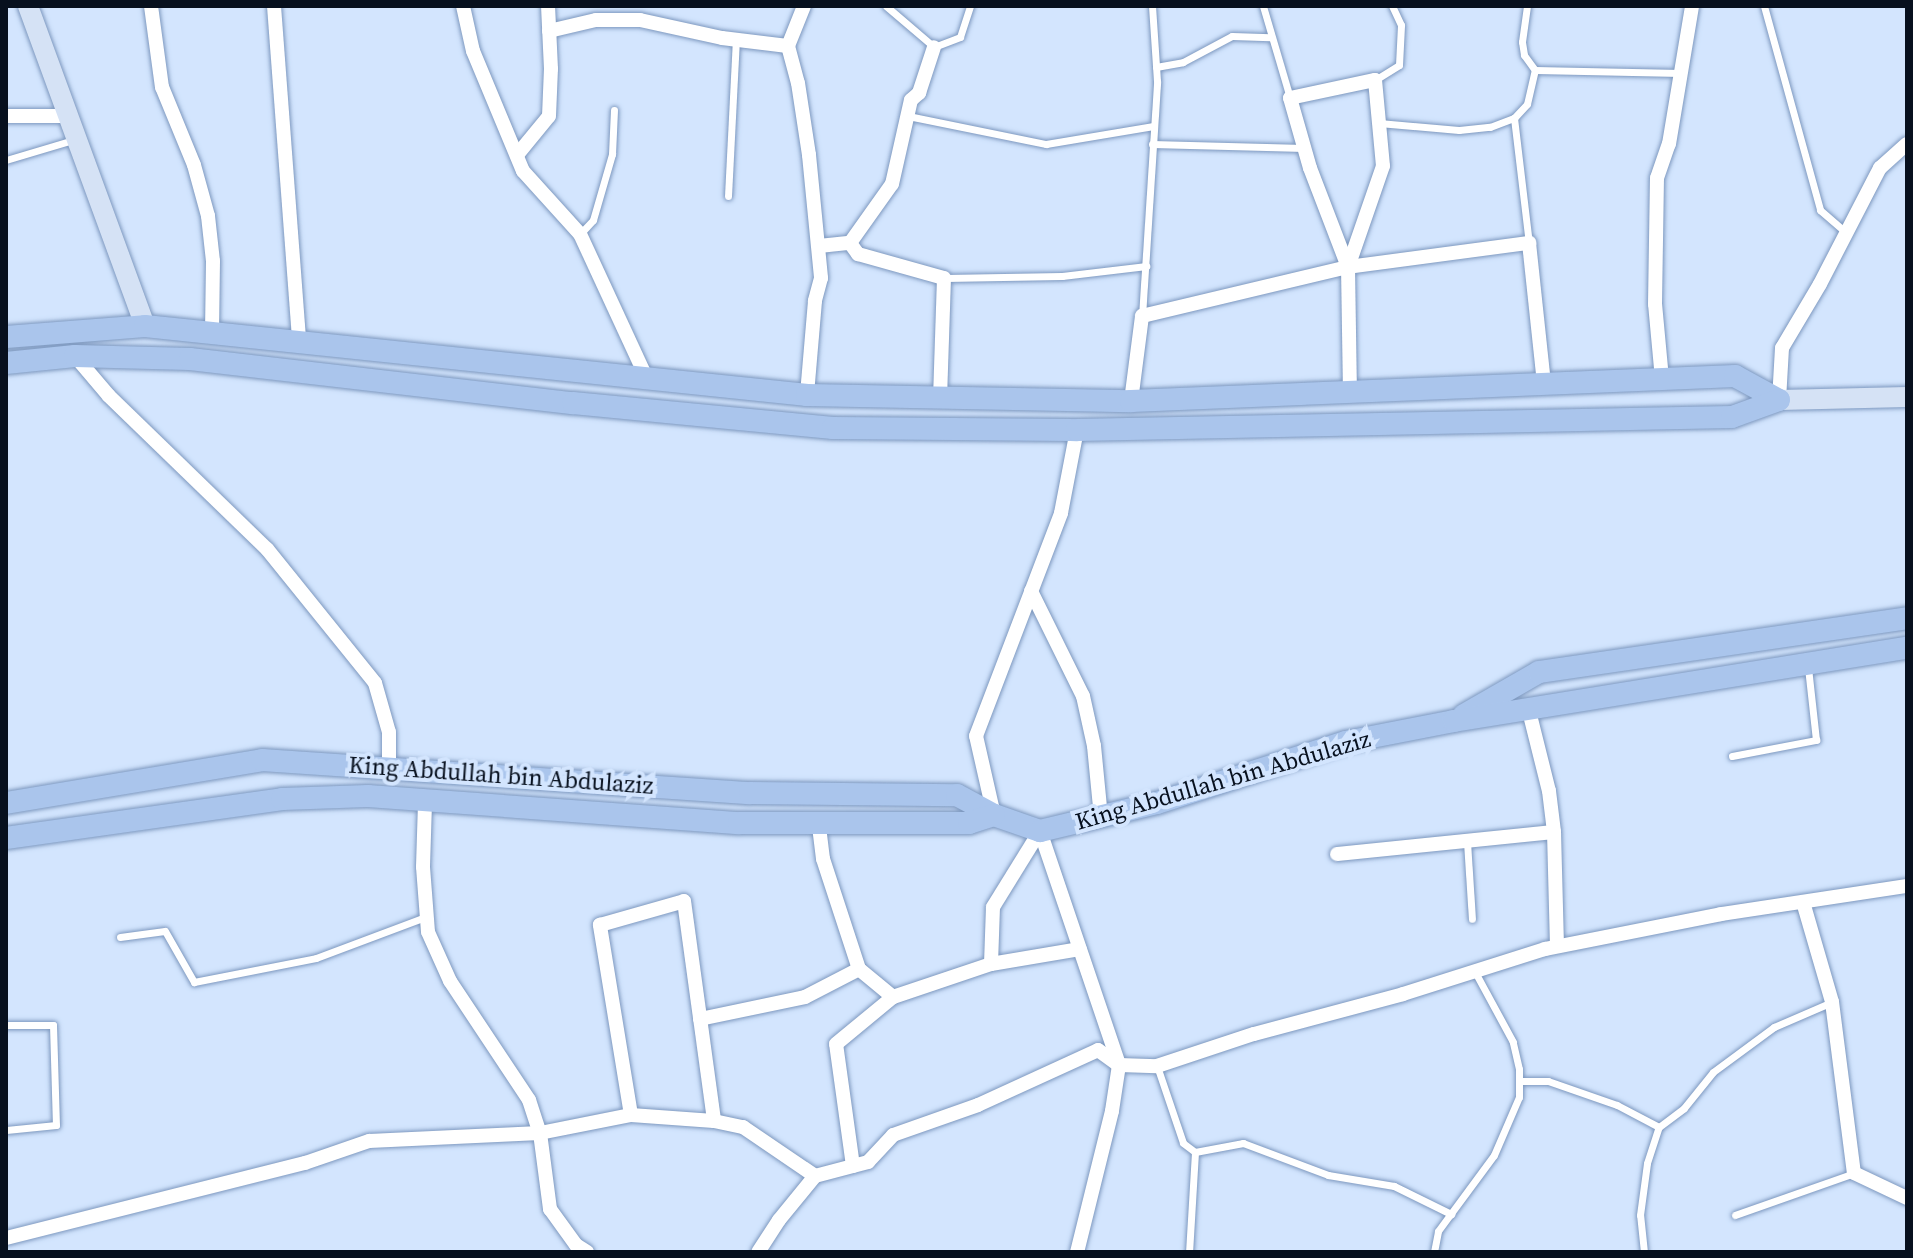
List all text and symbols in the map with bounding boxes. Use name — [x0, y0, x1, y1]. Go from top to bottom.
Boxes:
street label: King Abdullah bin Abdulaziz — [1072, 724, 1374, 836]
street label: King Abdullah bin Abdulaziz — [348, 750, 654, 800]

